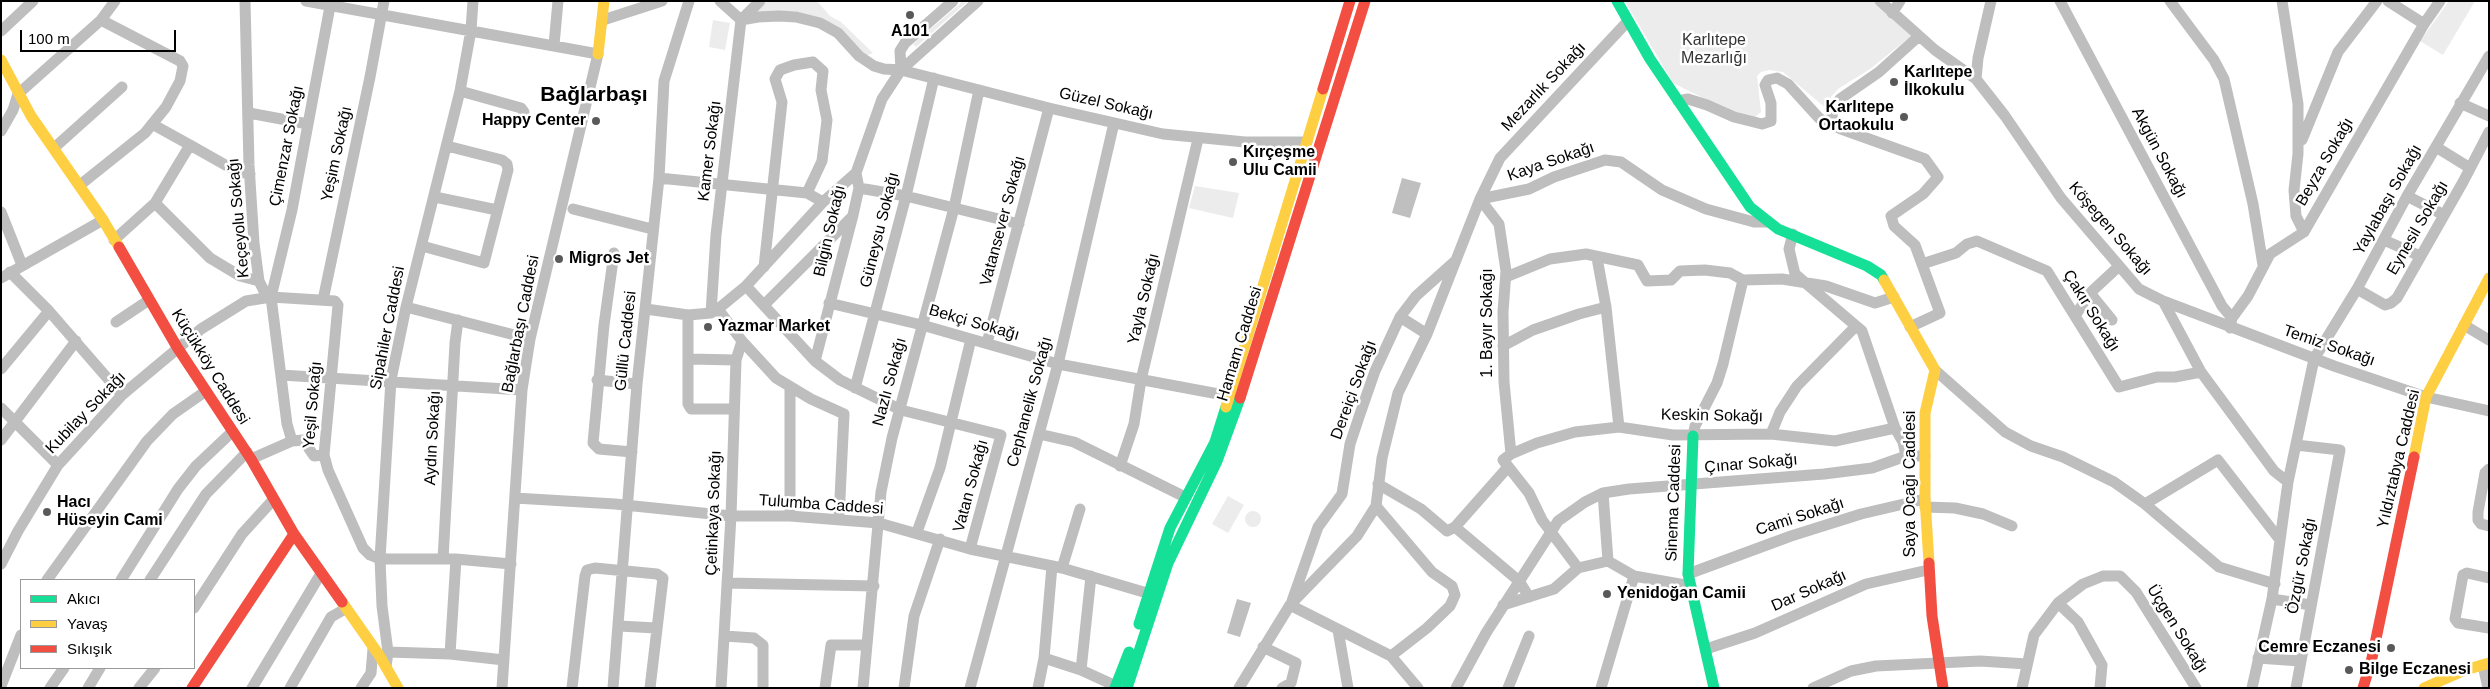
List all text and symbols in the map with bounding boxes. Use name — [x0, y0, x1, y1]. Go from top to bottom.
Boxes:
marker: A101 — [904, 9, 916, 21]
scale bar — [22, 20, 179, 52]
place label: A101 — [891, 22, 929, 42]
text: 100 m — [28, 30, 70, 47]
park label: Karlıtepe Mezarlığı — [1681, 31, 1747, 69]
street label: Mezarlık Sokağı — [1498, 39, 1590, 135]
place label: Karlıtepe İlkokulu — [1904, 63, 1972, 101]
marker: Karlıtepe İlkokulu — [1888, 76, 1900, 88]
district label: Bağlarbaşı — [540, 82, 648, 108]
street label: Çimenzar Sokağı — [266, 84, 308, 208]
street label: Güzel Sokağı — [1057, 84, 1155, 124]
place label: Karlıtepe Ortaokulu — [1818, 98, 1894, 136]
street label: Kamer Sokağı — [694, 100, 726, 202]
street label: Yeşim Sokağı — [318, 104, 356, 204]
street label: Akgün Sokağı — [2127, 105, 2191, 201]
place label: Happy Center — [482, 111, 586, 131]
marker: Karlıtepe Ortaokulu — [1898, 111, 1910, 123]
street label: Beyza Sokağı — [2292, 114, 2358, 210]
marker: Happy Center — [590, 115, 602, 127]
street label: Kaya Sokağı — [1505, 138, 1597, 186]
street label: Yaylabaşı Sokağı — [2350, 141, 2426, 259]
place label: Kırçeşme Ulu Camii — [1243, 143, 1317, 181]
street label: Vatansever Sokağı — [976, 154, 1030, 288]
marker: Kırçeşme Ulu Camii — [1227, 156, 1239, 168]
street label: Keçeyolu Sokağı — [224, 157, 254, 279]
street label: Güneysu Sokağı — [856, 170, 904, 290]
street label: Eynesil Sokağı — [2383, 177, 2453, 279]
street label: Köşegen Sokağı — [2064, 178, 2156, 280]
street label: Bilgin Sokağı — [810, 183, 850, 279]
place label: Migros Jet — [569, 249, 649, 269]
street label: Yayla Sokağı — [1124, 251, 1164, 347]
marker: Migros Jet — [553, 253, 565, 265]
street label: Bağlarbaşı Caddesi — [498, 254, 544, 394]
street label: Sipahiler Caddesi — [367, 265, 409, 391]
street label: Çakır Sokağı — [2058, 267, 2124, 355]
street label: 1. Bayır Sokağı — [1478, 268, 1498, 378]
street label: Hamam Caddesi — [1213, 284, 1267, 404]
street label: Güllü Caddesi — [611, 290, 641, 392]
street label: Bekçi Sokağı — [926, 301, 1022, 345]
street label: Küçükköy Caddesi — [167, 306, 253, 428]
place label: Yazmar Market — [718, 317, 830, 337]
marker: Yazmar Market — [702, 321, 714, 333]
street label: Temiz Sokağı — [2280, 321, 2378, 371]
street label: Cephanelik Sokağı — [1003, 335, 1057, 469]
street label: Nazlı Sokağı — [869, 336, 911, 428]
street label: Dereiçi Sokağı — [1327, 338, 1381, 442]
street label: Yeşil Sokağı — [300, 361, 326, 449]
street label: Kubilay Sokağı — [42, 368, 130, 458]
street label: Yıldıztabya Caddesi — [2374, 388, 2424, 530]
street label: Aydın Sokağı — [421, 390, 445, 486]
street label: Keskin Sokağı — [1661, 406, 1763, 426]
street label: Saya Ocağı Caddesi — [1901, 411, 1921, 557]
street label: Vatan Sokağı — [949, 438, 993, 534]
street label: Sinema Caddesi — [1662, 444, 1686, 562]
street label: Çetinkaya Sokağı — [702, 450, 726, 576]
street label: Çınar Sokağı — [1704, 450, 1798, 478]
street label: Tulumba Caddesi — [758, 491, 884, 519]
place label: Hacı Hüseyin Cami — [57, 493, 163, 531]
street label: Cami Sokağı — [1753, 494, 1847, 540]
marker: Hacı Hüseyin Cami — [41, 506, 53, 518]
street label: Özgür Sokağı — [2283, 516, 2321, 616]
street label: Dar Sokağı — [1769, 566, 1849, 616]
legend — [20, 579, 195, 669]
street label: Üçgen Sokağı — [2142, 581, 2212, 677]
place label: Yenidoğan Camii — [1617, 584, 1746, 604]
marker: Yenidoğan Camii — [1601, 588, 1613, 600]
text: Akıcı — [67, 590, 100, 607]
text: Yavaş — [67, 615, 108, 632]
place label: Cemre Eczanesi — [2258, 638, 2381, 658]
text: Sıkışık — [67, 640, 112, 657]
marker: Cemre Eczanesi — [2385, 642, 2397, 654]
place label: Bilge Eczanesi — [2359, 660, 2471, 680]
marker: Bilge Eczanesi — [2343, 664, 2355, 676]

